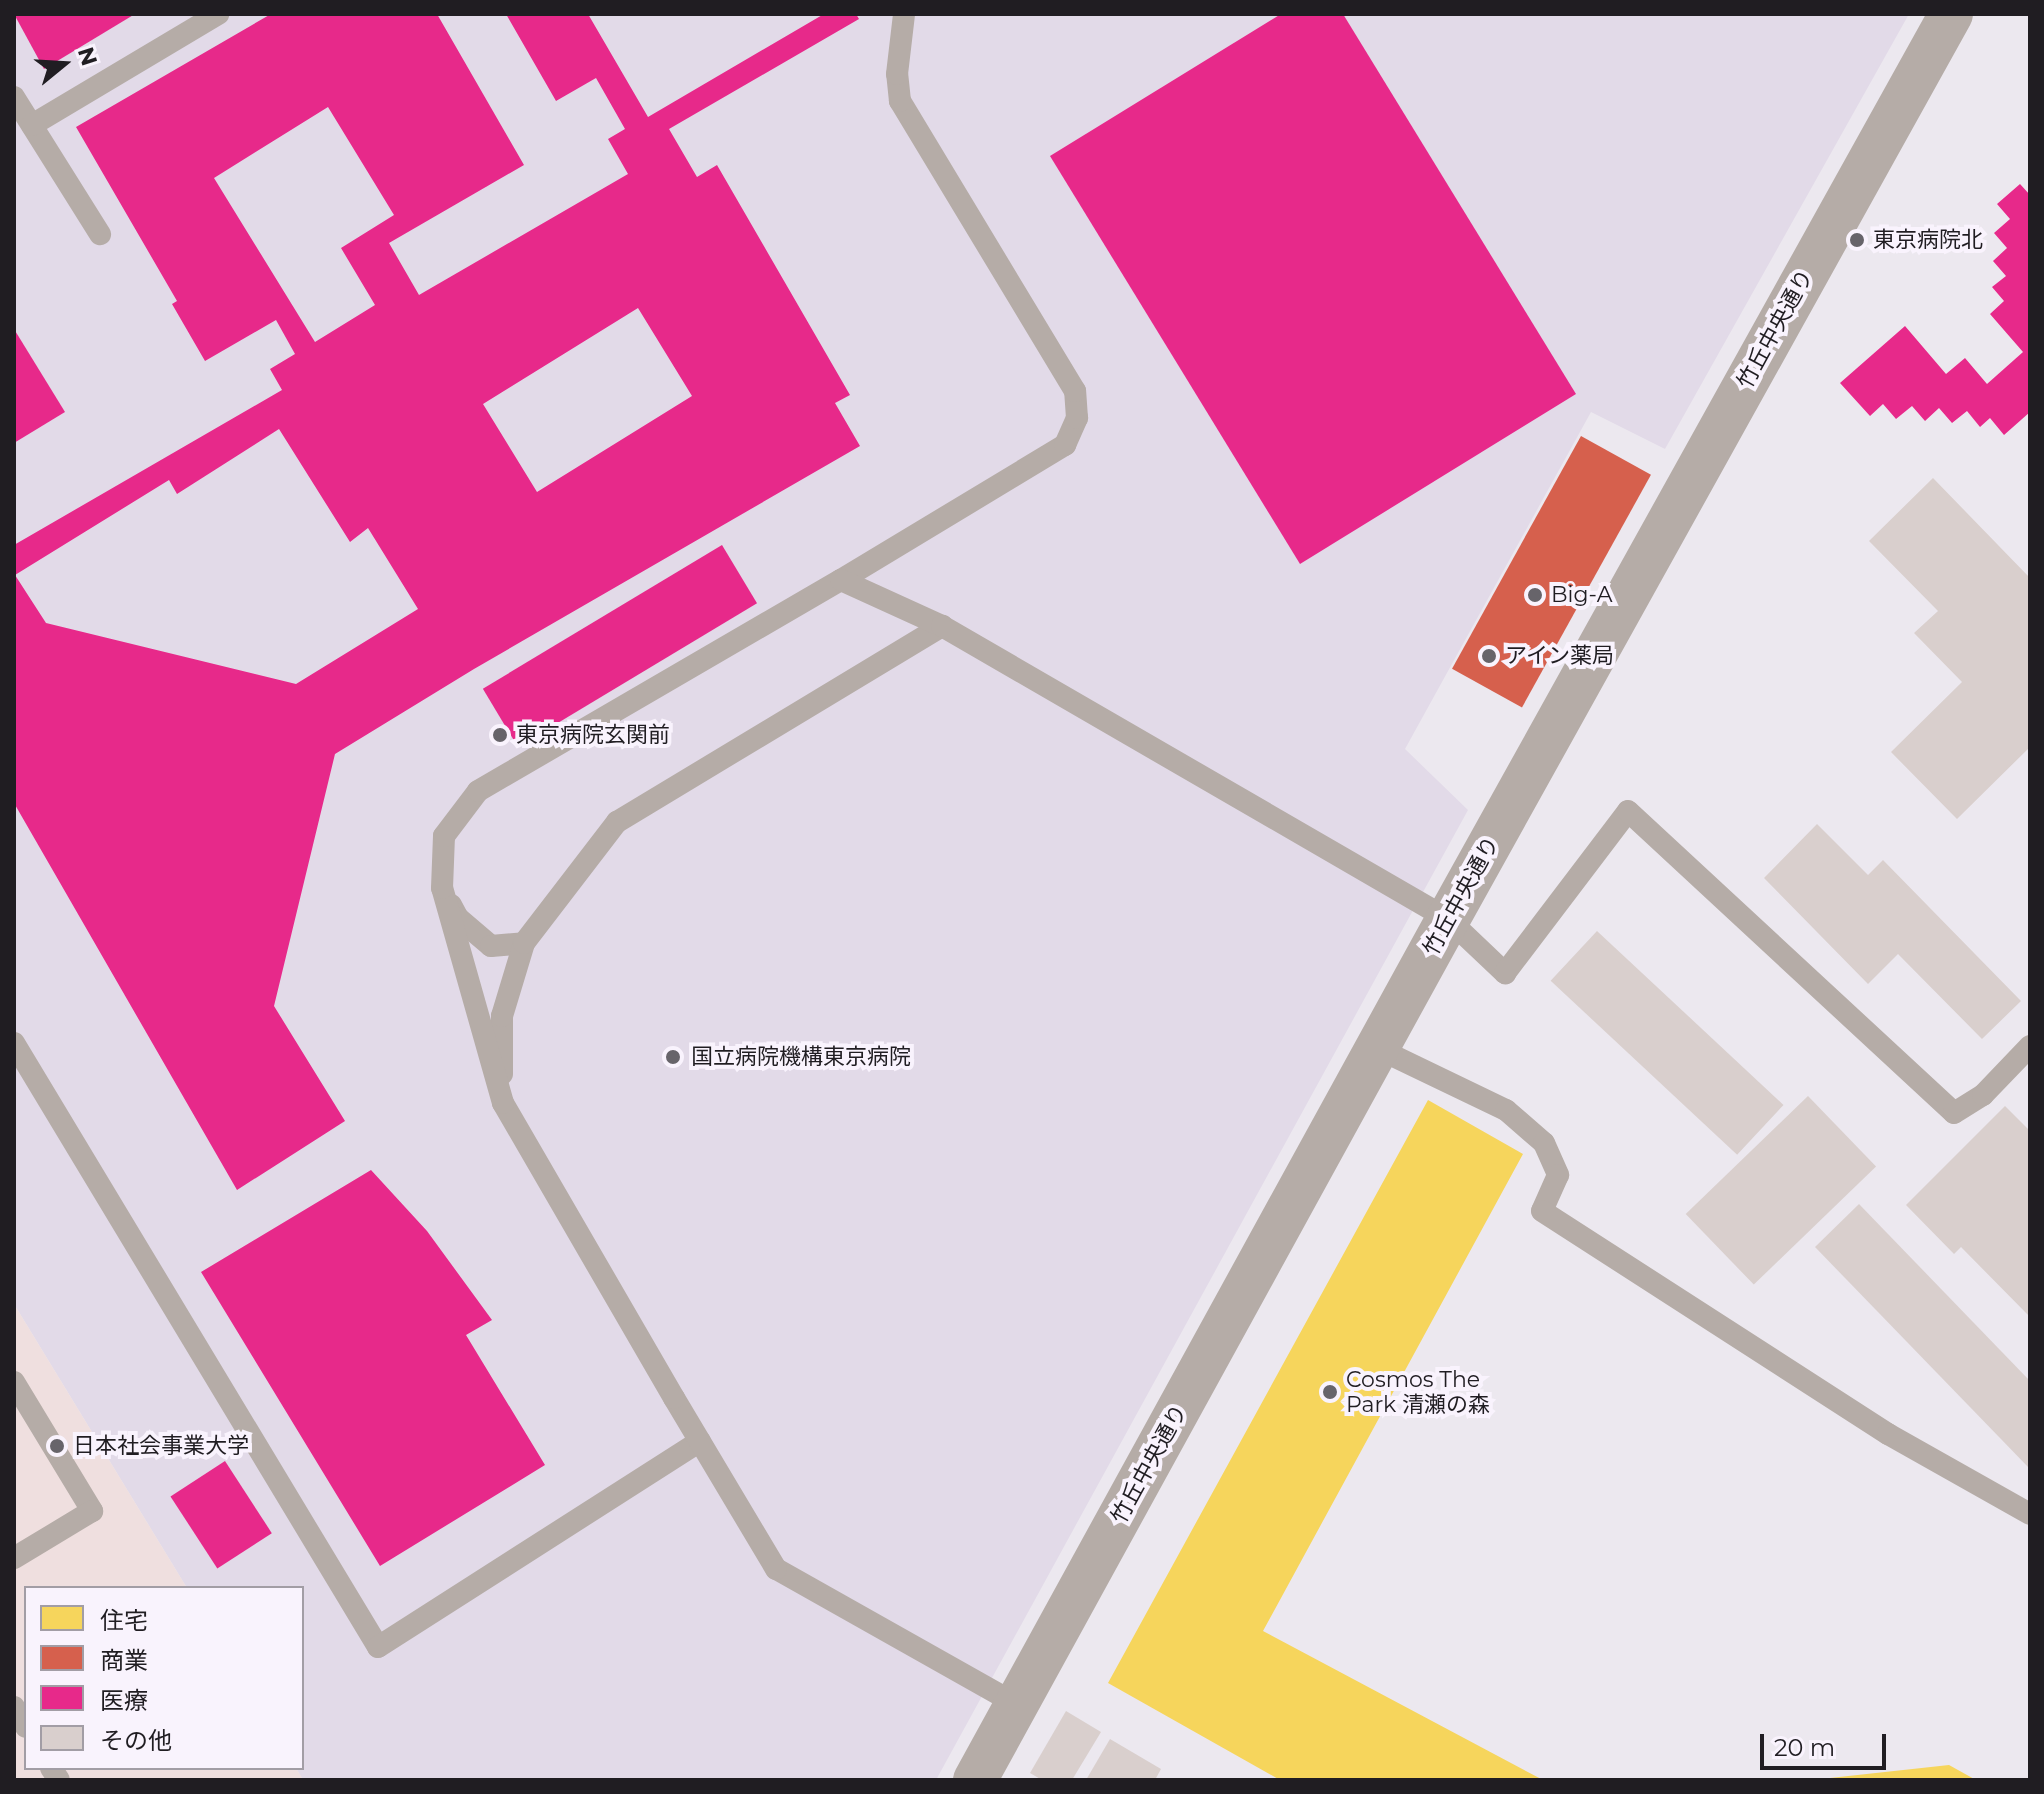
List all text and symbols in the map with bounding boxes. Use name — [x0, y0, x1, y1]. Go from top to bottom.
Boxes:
north arrow — [24, 24, 104, 104]
text: N — [72, 44, 103, 69]
place label: 東京病院北 — [1873, 227, 1983, 253]
marker: 東京病院北 — [1848, 231, 1866, 249]
street label: 竹丘中央通り — [1731, 265, 1819, 393]
place label: Big-A — [1551, 582, 1612, 608]
marker: Big-A — [1526, 586, 1544, 604]
place label: アイン薬局 — [1505, 643, 1615, 669]
marker: アイン薬局 — [1480, 647, 1498, 665]
place label: 東京病院玄関前 — [516, 722, 670, 748]
marker: 東京病院玄関前 — [491, 726, 509, 744]
street label: 竹丘中央通り — [1417, 832, 1505, 960]
place label: 国立病院機構東京病院 — [691, 1044, 911, 1070]
marker: 国立病院機構東京病院 — [662, 1046, 684, 1068]
place label: Cosmos The Park 清瀬の森 — [1346, 1366, 1490, 1418]
marker: Cosmos The Park 清瀬の森 — [1321, 1383, 1339, 1401]
street label: 竹丘中央通り — [1105, 1400, 1193, 1528]
place label: 日本社会事業大学 — [73, 1433, 249, 1459]
marker: 日本社会事業大学 — [48, 1437, 66, 1455]
legend — [24, 1586, 304, 1770]
text: 住宅 — [100, 1606, 148, 1635]
text: 商業 — [100, 1646, 148, 1675]
text: 医療 — [100, 1686, 148, 1715]
scale bar — [1764, 1718, 1890, 1768]
text: その他 — [100, 1726, 172, 1755]
text: 20 m — [1774, 1733, 1835, 1762]

